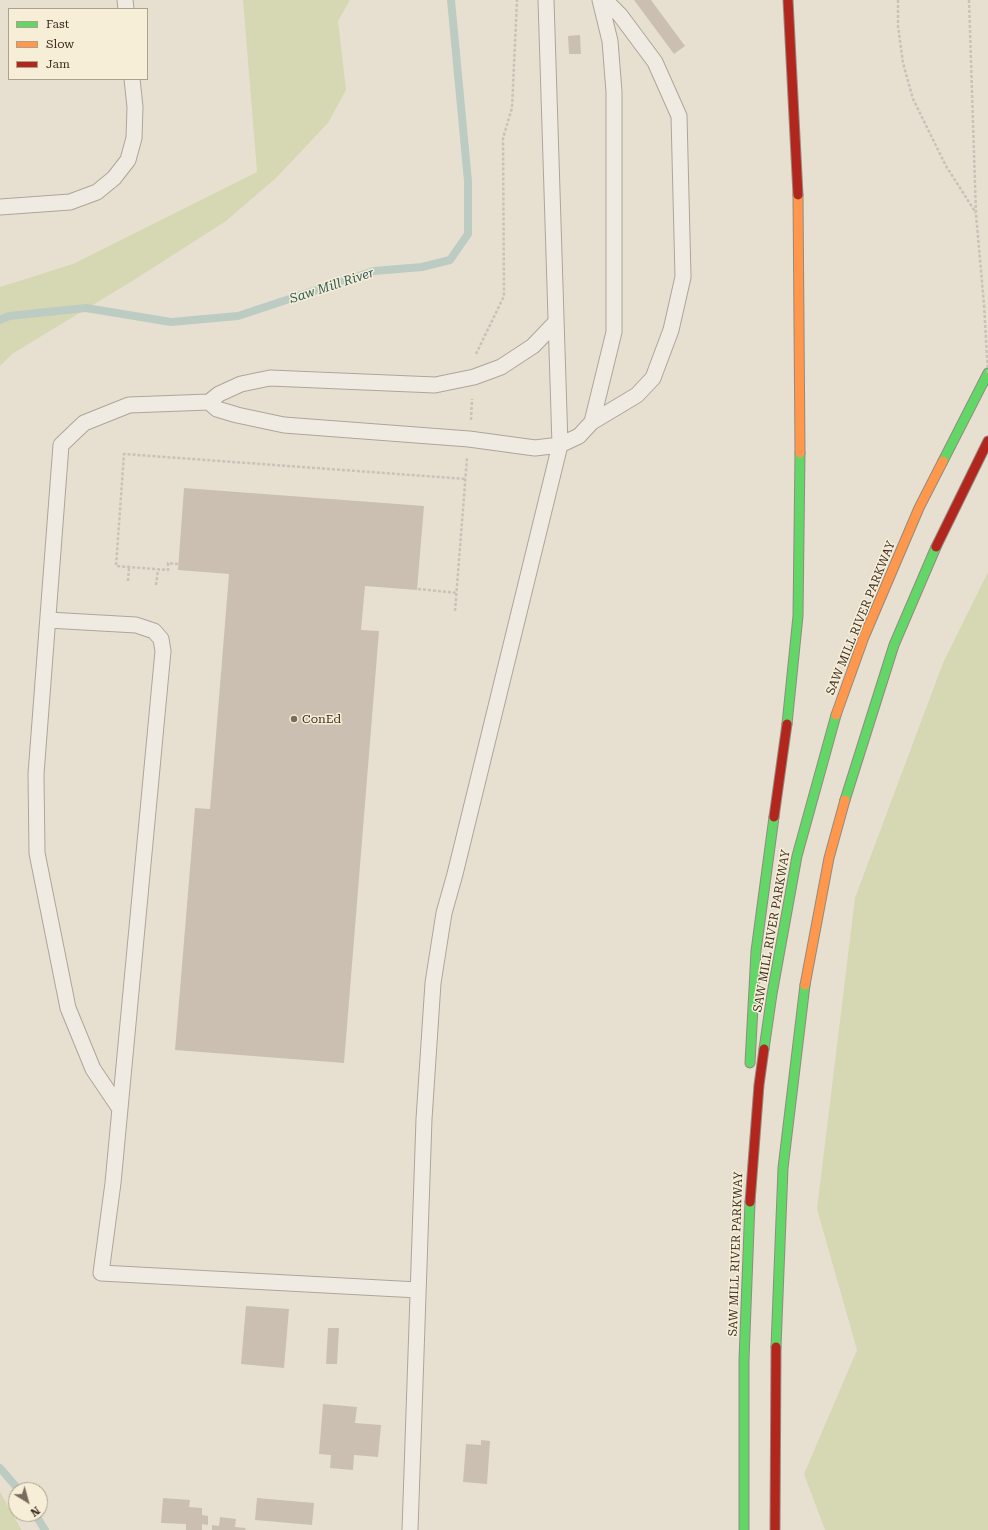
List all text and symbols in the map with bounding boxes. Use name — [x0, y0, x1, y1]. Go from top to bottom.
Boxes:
legend — [8, 8, 148, 80]
text: Fast — [46, 17, 69, 31]
text: Slow — [46, 37, 74, 51]
text: Jam — [46, 57, 70, 71]
water label: Saw Mill River — [288, 265, 376, 307]
street label: SAW MILL RIVER PARKWAY — [823, 539, 899, 697]
place label: ConEd — [302, 712, 341, 726]
marker: ConEd — [289, 714, 299, 724]
street label: SAW MILL RIVER PARKWAY — [751, 849, 793, 1013]
street label: SAW MILL RIVER PARKWAY — [726, 1171, 746, 1337]
north arrow — [8, 1482, 48, 1522]
text: N — [28, 1503, 42, 1519]

